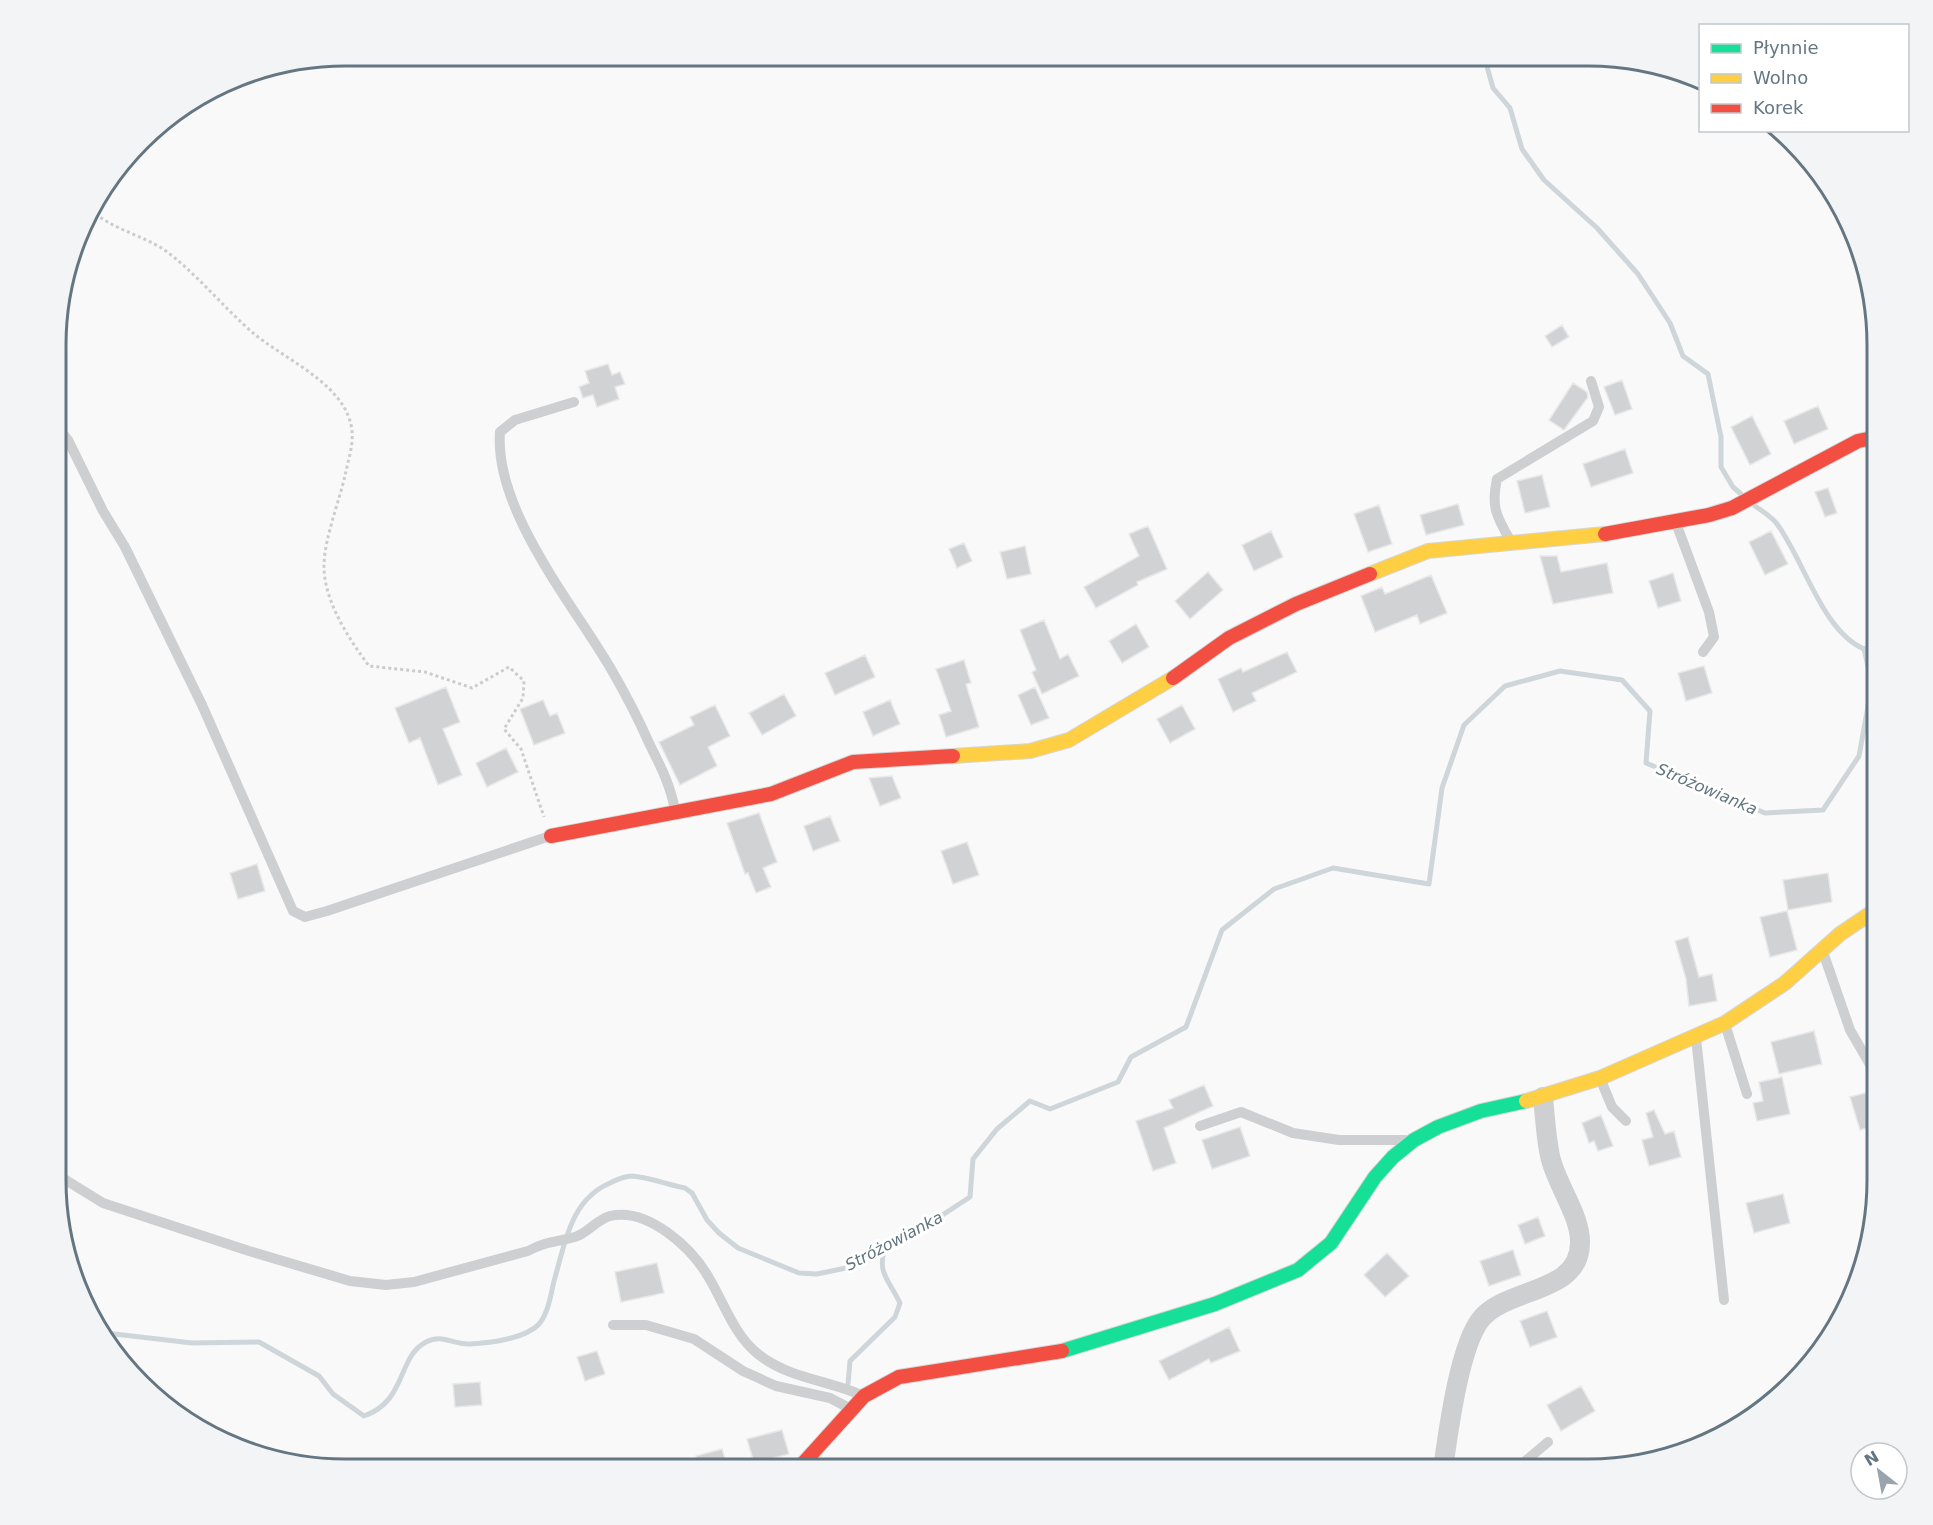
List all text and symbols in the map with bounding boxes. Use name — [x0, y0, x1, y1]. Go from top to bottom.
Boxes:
legend — [1699, 24, 1909, 132]
text: Płynnie — [1753, 37, 1819, 58]
text: Wolno — [1753, 67, 1808, 88]
text: Korek — [1753, 97, 1804, 118]
water label: Stróżowianka — [1654, 759, 1760, 819]
water label: Stróżowianka — [842, 1207, 946, 1275]
north arrow — [1849, 1441, 1909, 1501]
text: N — [1861, 1447, 1882, 1470]

